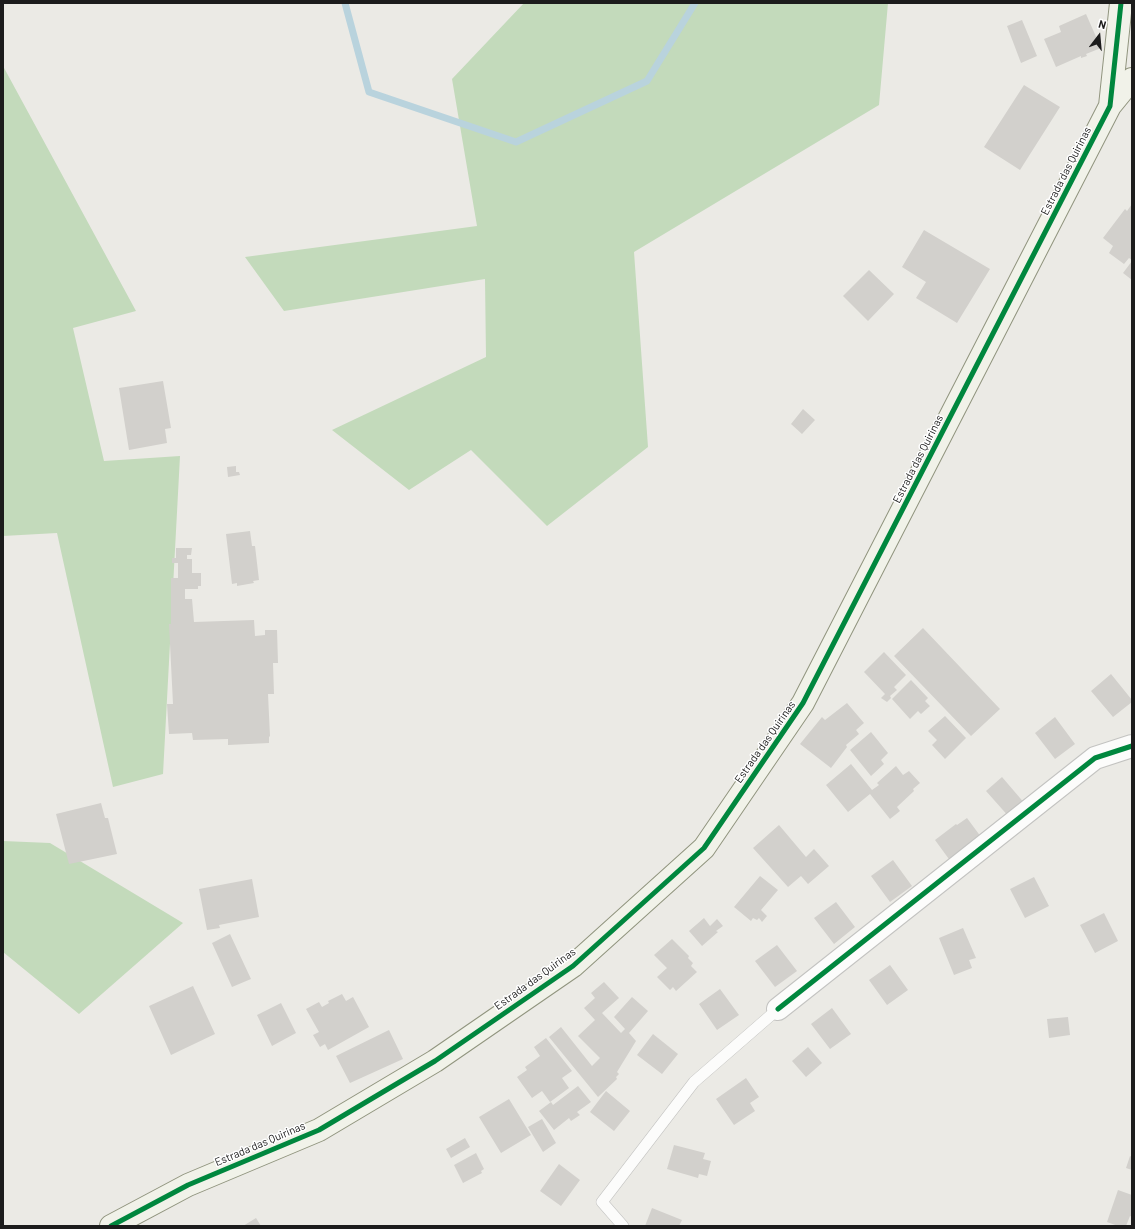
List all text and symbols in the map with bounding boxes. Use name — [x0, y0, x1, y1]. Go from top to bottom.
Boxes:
north arrow — [1079, 16, 1119, 56]
text: N — [1097, 17, 1108, 31]
street label: Estrada das Quirinas — [1038, 125, 1094, 217]
street label: Estrada das Quirinas — [890, 413, 946, 505]
street label: Estrada das Quirinas — [732, 698, 798, 786]
street label: Estrada das Quirinas — [492, 945, 578, 1013]
street label: Estrada das Quirinas — [213, 1119, 307, 1169]

